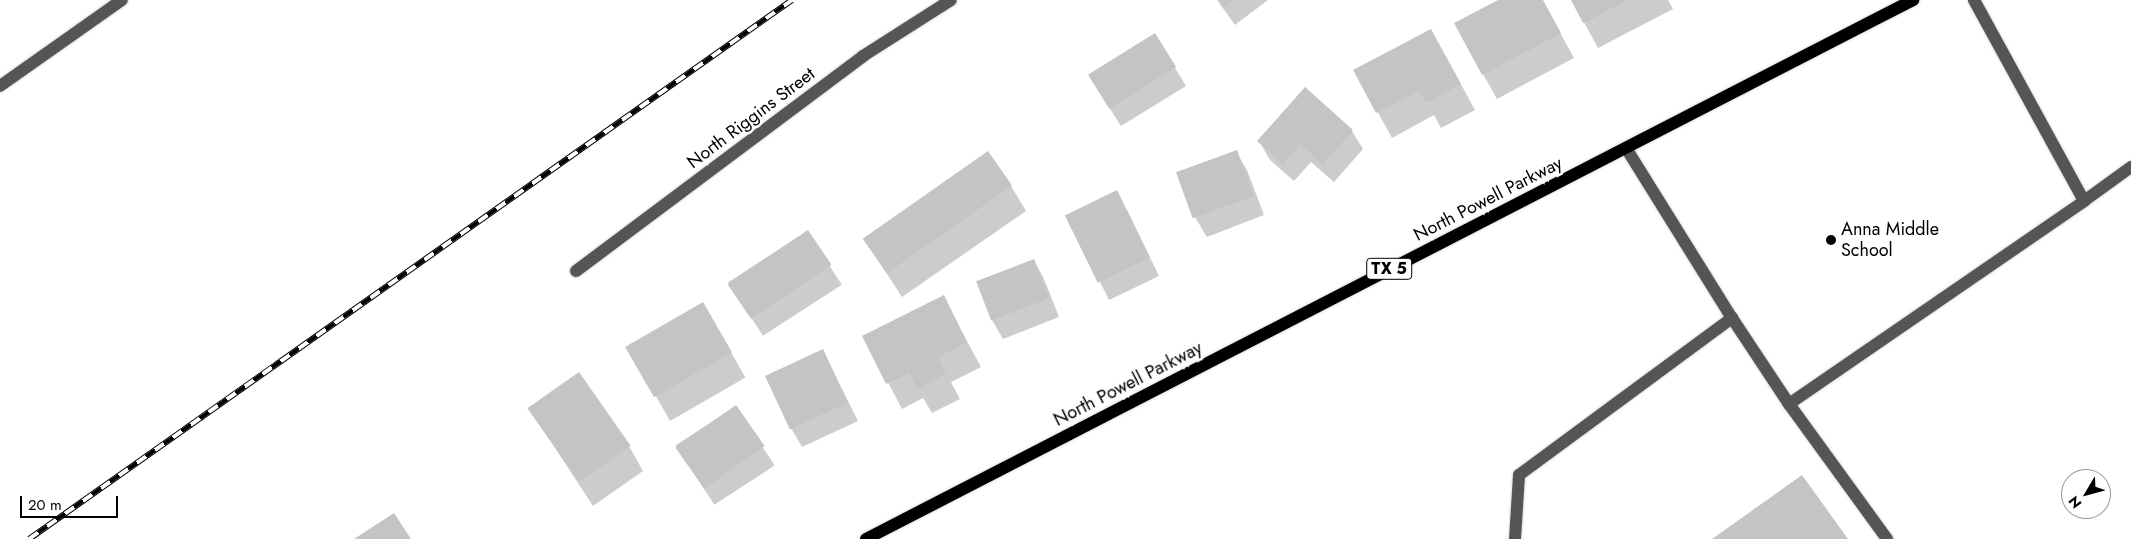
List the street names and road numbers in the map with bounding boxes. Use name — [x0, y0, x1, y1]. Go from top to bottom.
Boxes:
street label: North Riggins Street — [683, 63, 819, 173]
street label: North Powell Parkway — [1410, 152, 1566, 246]
road number: TX 5 — [1365, 255, 1413, 282]
street label: North Powell Parkway — [1050, 337, 1206, 431]

